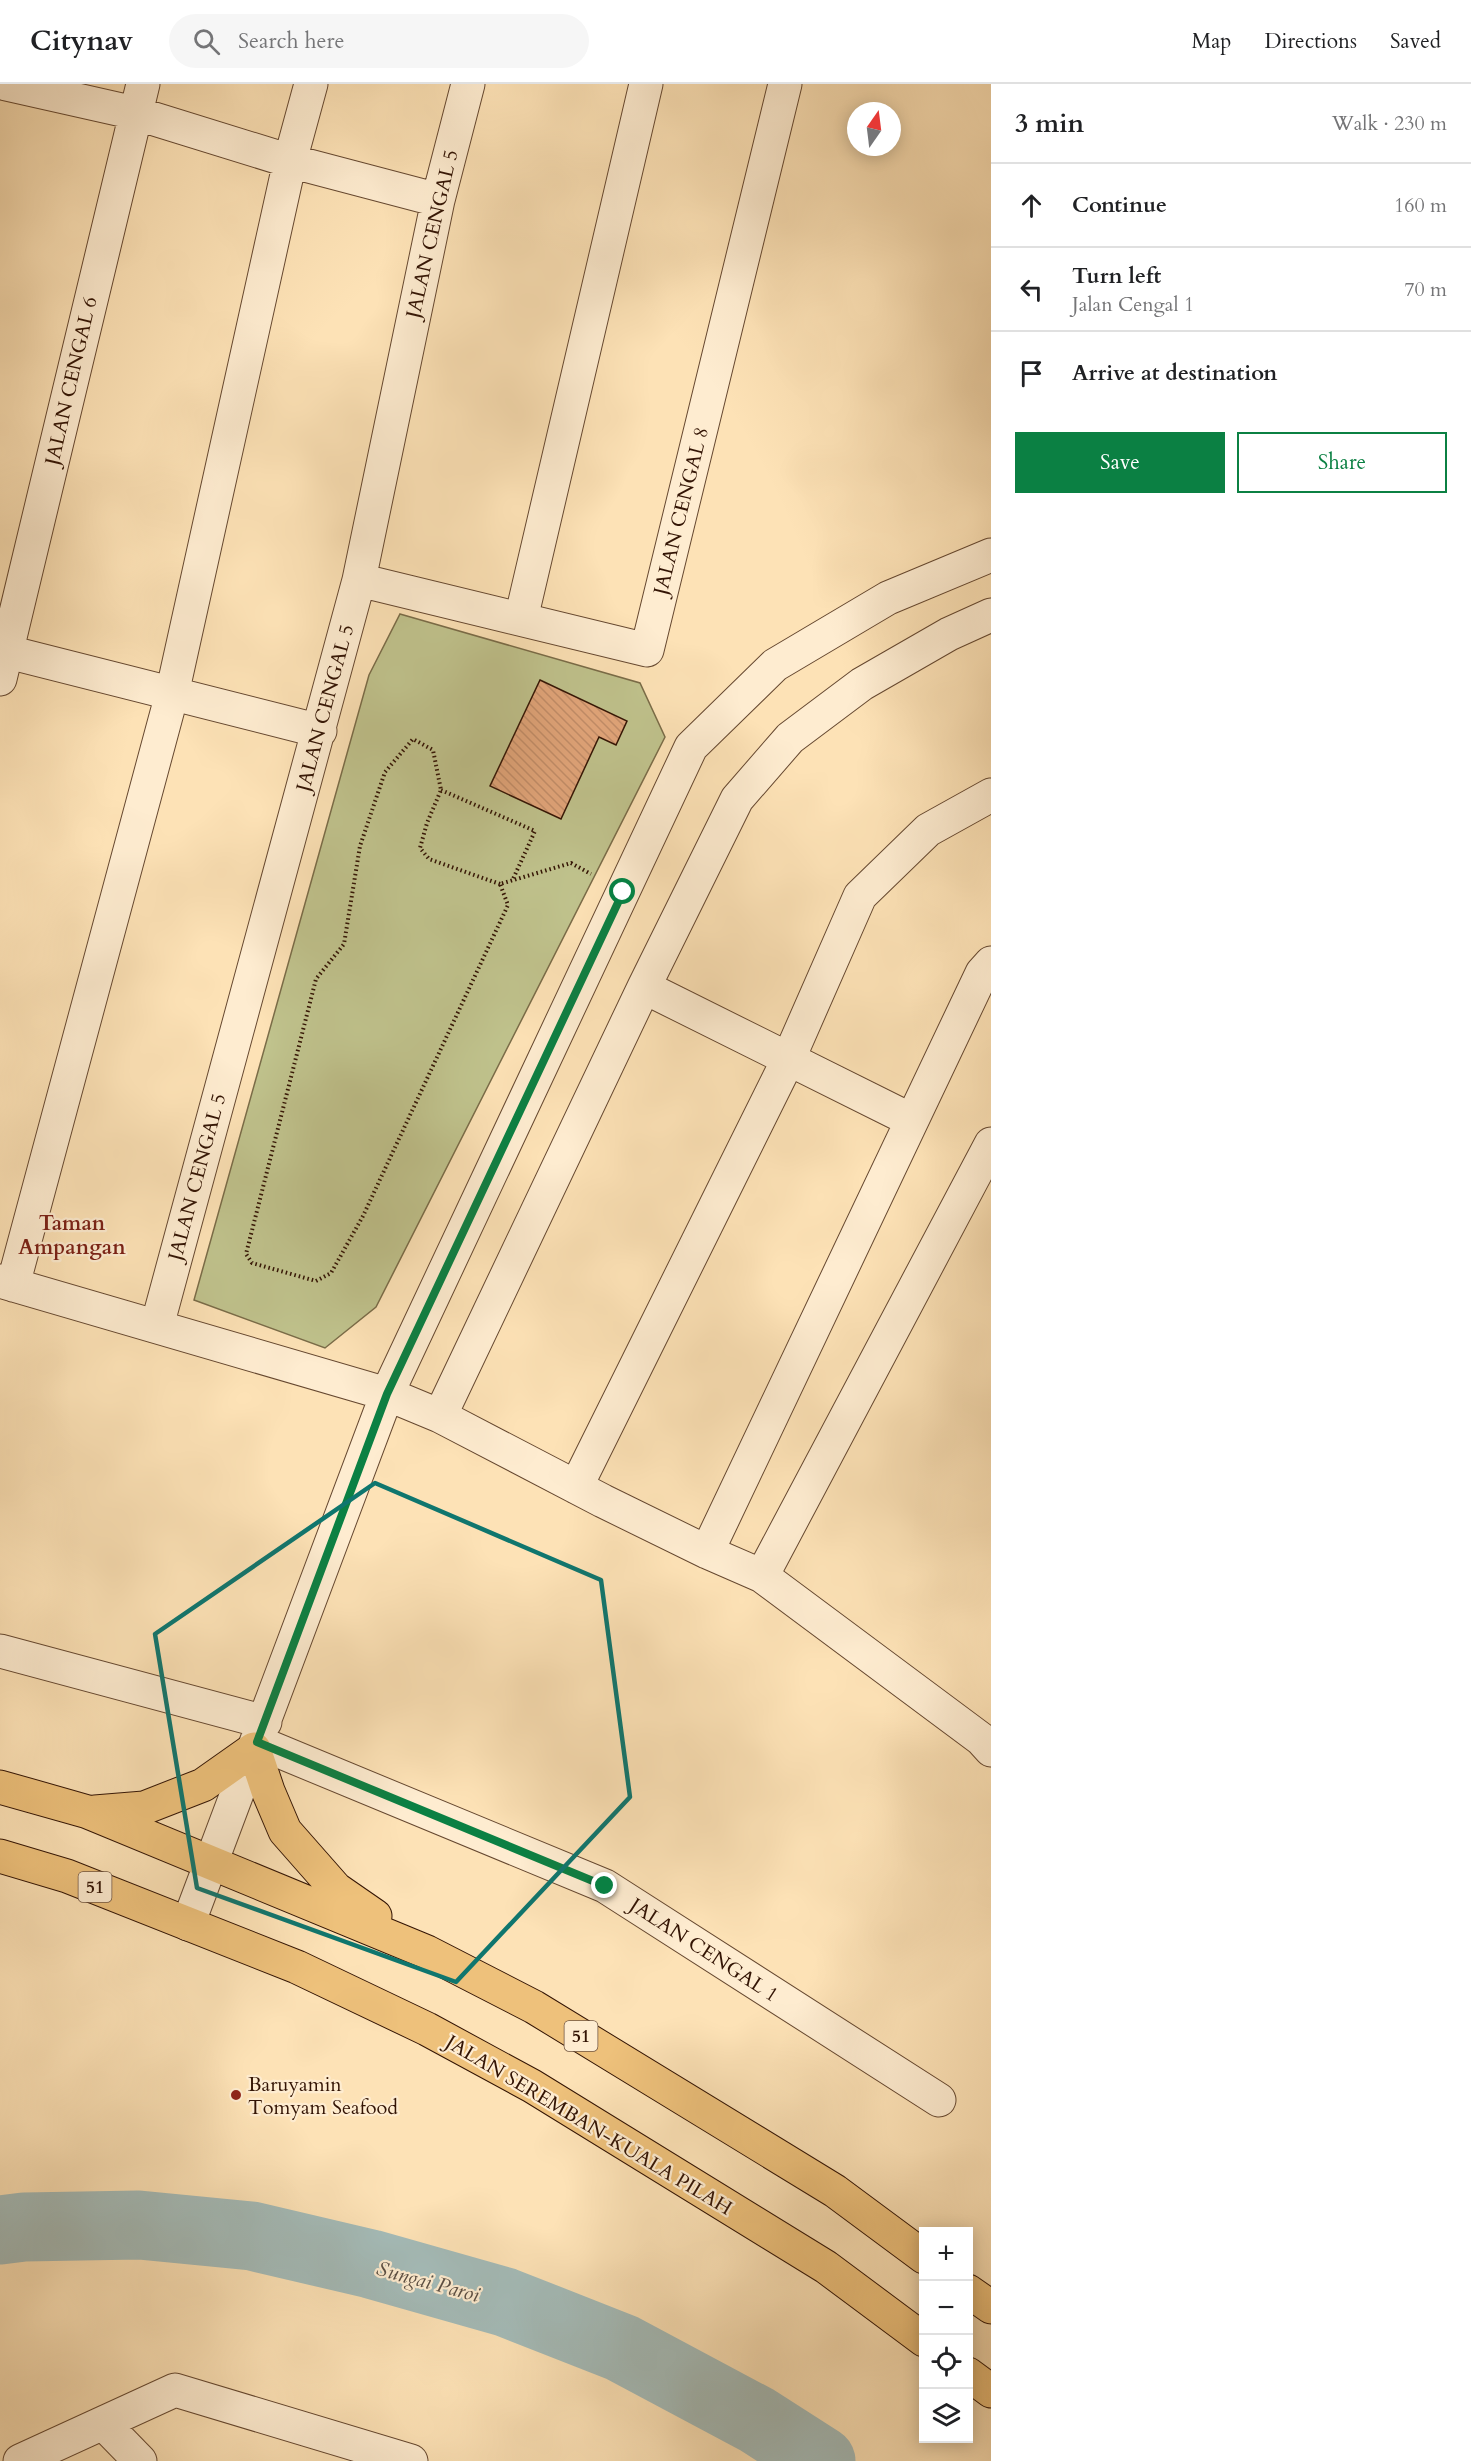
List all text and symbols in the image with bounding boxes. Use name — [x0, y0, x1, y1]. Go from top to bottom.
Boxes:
search box — [169, 14, 589, 68]
text: Citynav — [30, 22, 133, 60]
icon: search — [190, 25, 223, 58]
text: Search here — [238, 26, 345, 56]
text: Map — [1191, 27, 1231, 56]
text: Directions — [1264, 27, 1357, 56]
text: Saved — [1390, 27, 1441, 56]
north arrow — [847, 102, 901, 156]
text: 3 min — [1015, 106, 1084, 141]
text: Walk · 230 m — [1332, 110, 1447, 137]
street label: JALAN CENGAL 5 — [399, 147, 465, 324]
icon: ahead — [1015, 189, 1048, 222]
text: Continue — [1072, 190, 1167, 220]
text: 160 m — [1394, 192, 1447, 219]
text: Turn left — [1072, 261, 1161, 291]
icon: left — [1015, 273, 1048, 306]
text: 70 m — [1404, 276, 1447, 303]
text: Jalan Cengal 1 — [1072, 291, 1194, 318]
street label: JALAN CENGAL 6 — [38, 294, 104, 471]
icon: arrive — [1015, 357, 1048, 390]
text: Arrive at destination — [1072, 358, 1277, 388]
street label: JALAN CENGAL 8 — [646, 424, 715, 601]
button: Save — [1015, 432, 1225, 493]
button: Share — [1237, 432, 1447, 493]
street label: JALAN CENGAL 5 — [289, 621, 360, 798]
route start — [609, 878, 635, 904]
street label: JALAN CENGAL 5 — [161, 1090, 232, 1267]
district label: Taman Ampangan — [18, 1209, 126, 1262]
road number: 51 — [78, 1872, 112, 1902]
route end — [591, 1872, 617, 1898]
street label: JALAN CENGAL 1 — [622, 1890, 784, 2008]
road number: 51 — [564, 2021, 598, 2051]
street label: JALAN SEREMBAN-KUALA PILAH — [438, 2027, 738, 2222]
place label: Baruyamin Tomyam Seafood — [248, 2071, 398, 2121]
marker: Baruyamin Tomyam Seafood — [229, 2088, 243, 2102]
map controls — [919, 2227, 973, 2443]
button: + — [919, 2227, 973, 2281]
water label: Sungai Paroi — [373, 2254, 483, 2310]
button: − — [919, 2281, 973, 2335]
button: locate — [919, 2335, 973, 2389]
button: layers — [919, 2389, 973, 2443]

